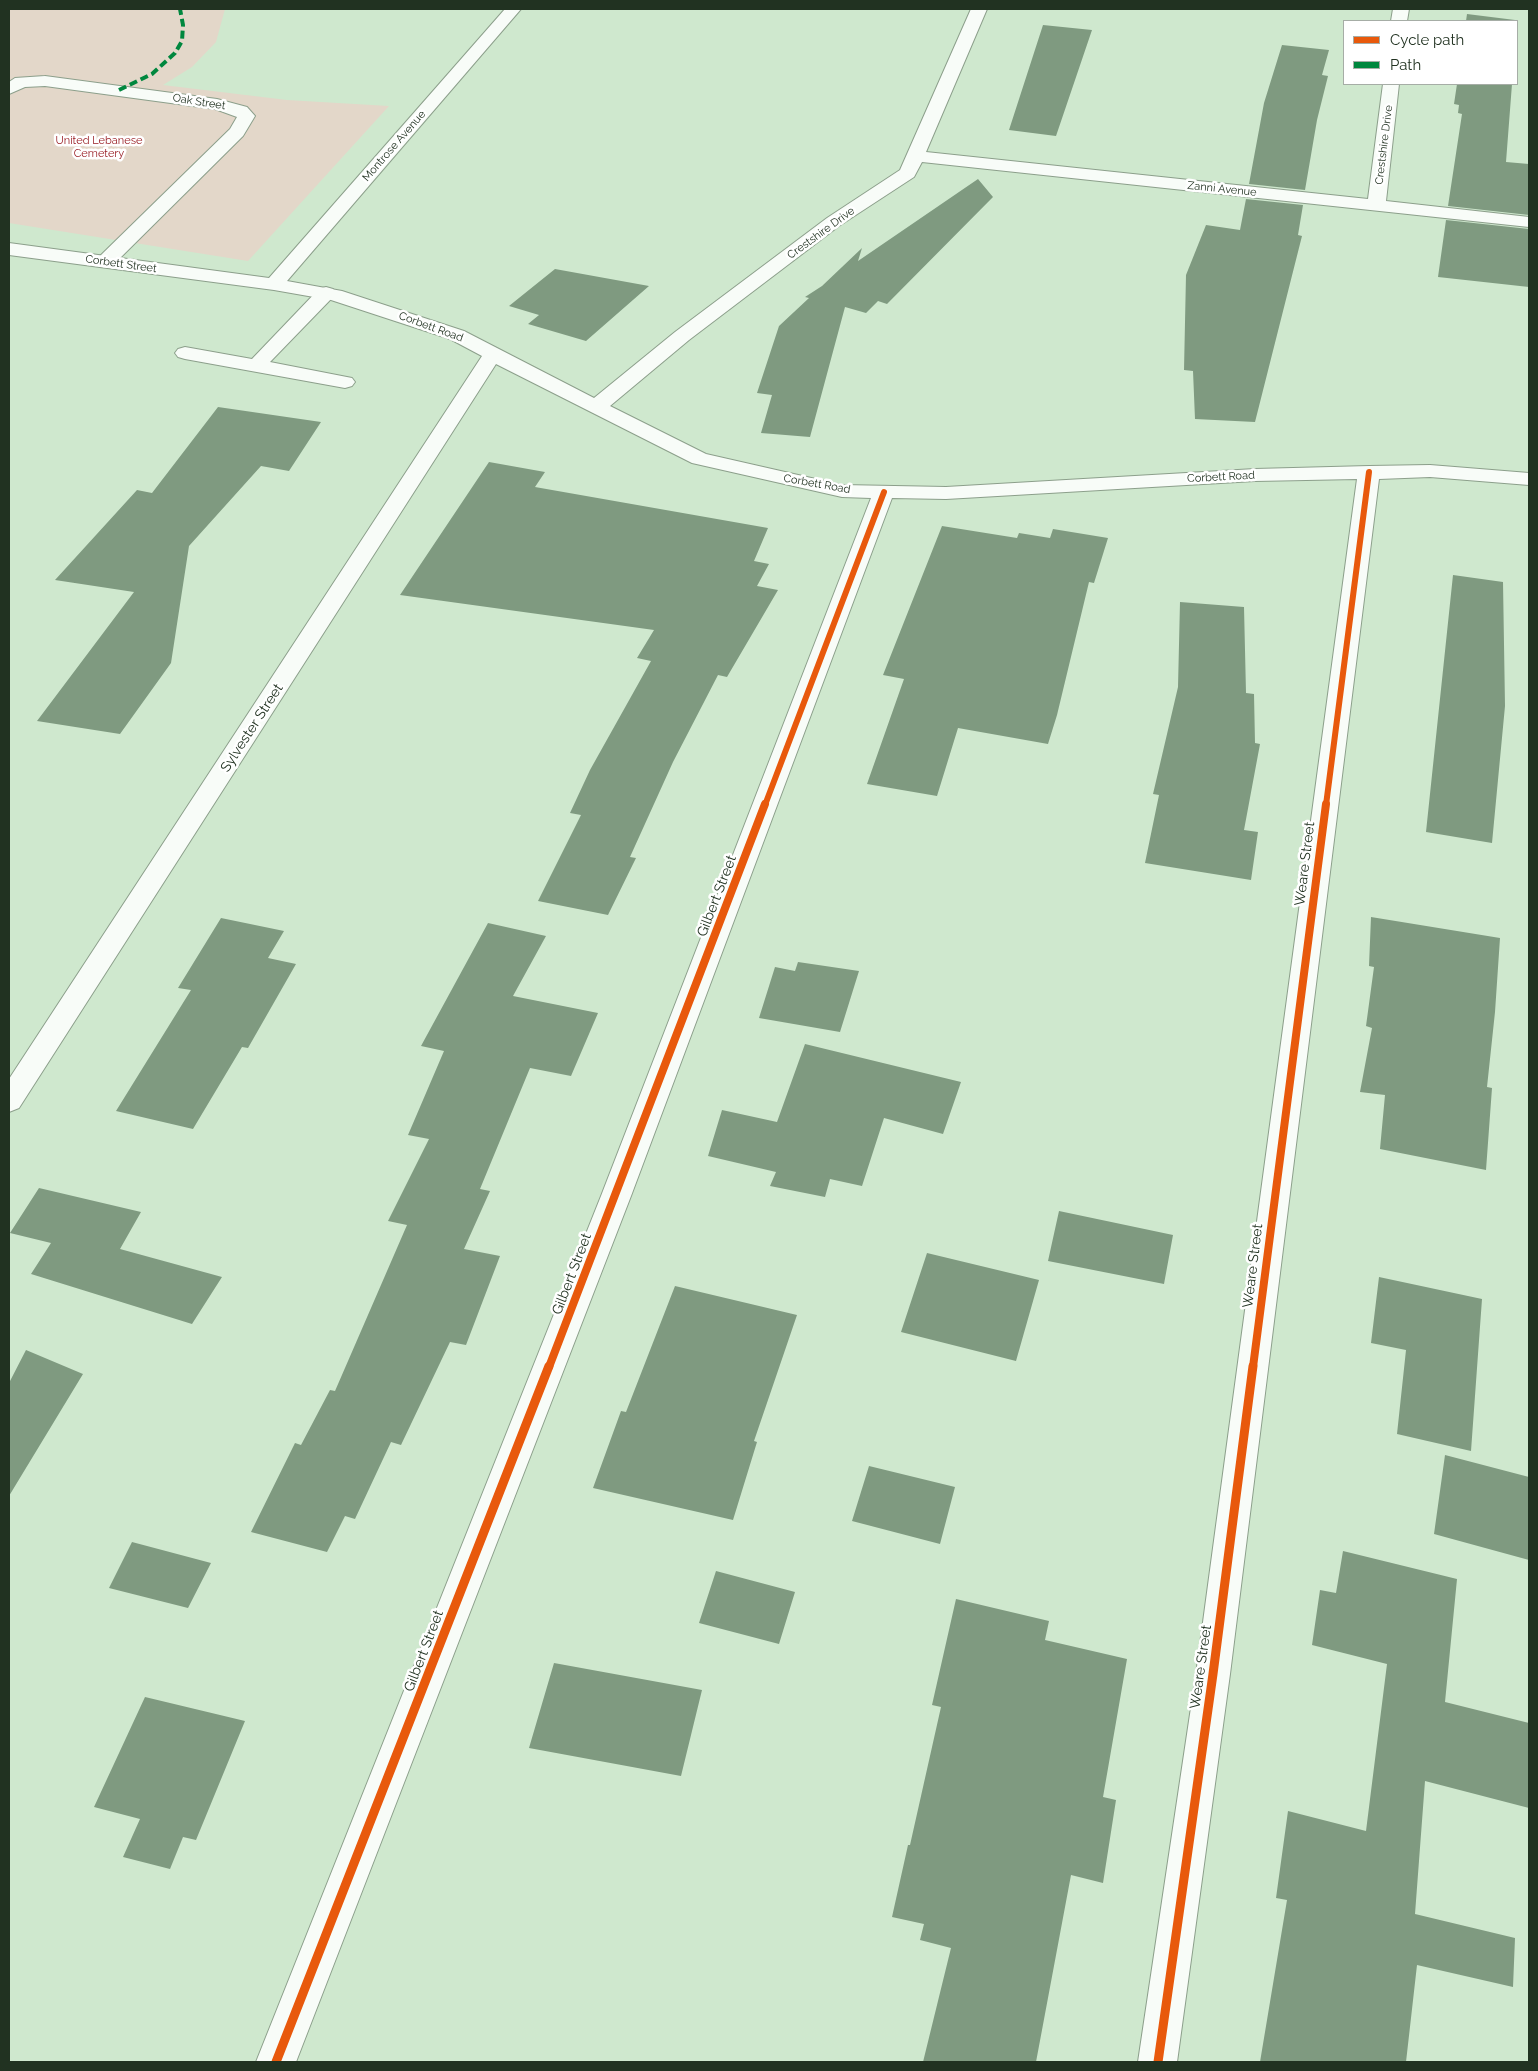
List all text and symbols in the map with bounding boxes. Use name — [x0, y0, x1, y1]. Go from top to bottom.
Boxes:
legend — [1343, 20, 1518, 85]
text: Cycle path — [1390, 31, 1464, 49]
text: Path — [1390, 56, 1421, 74]
street label: Oak Street — [172, 91, 226, 113]
street label: Crestshire Drive — [1373, 104, 1395, 186]
street label: Montrose Avenue — [360, 108, 428, 184]
park label: United Lebanese Cemetery — [56, 134, 142, 160]
street label: Zanni Avenue — [1187, 179, 1257, 199]
street label: Crestshire Drive — [785, 204, 857, 262]
street label: Corbett Street — [85, 252, 157, 276]
street label: Corbett Road — [397, 309, 465, 345]
street label: Corbett Road — [1187, 469, 1255, 485]
street label: Corbett Road — [783, 472, 851, 496]
street label: Sylvester Street — [217, 681, 287, 775]
street label: Weare Street — [1291, 821, 1319, 907]
street label: Gilbert Street — [694, 853, 740, 939]
street label: Weare Street — [1239, 1223, 1267, 1309]
street label: Gilbert Street — [549, 1231, 595, 1317]
street label: Gilbert Street — [401, 1608, 447, 1694]
street label: Weare Street — [1187, 1624, 1215, 1710]

